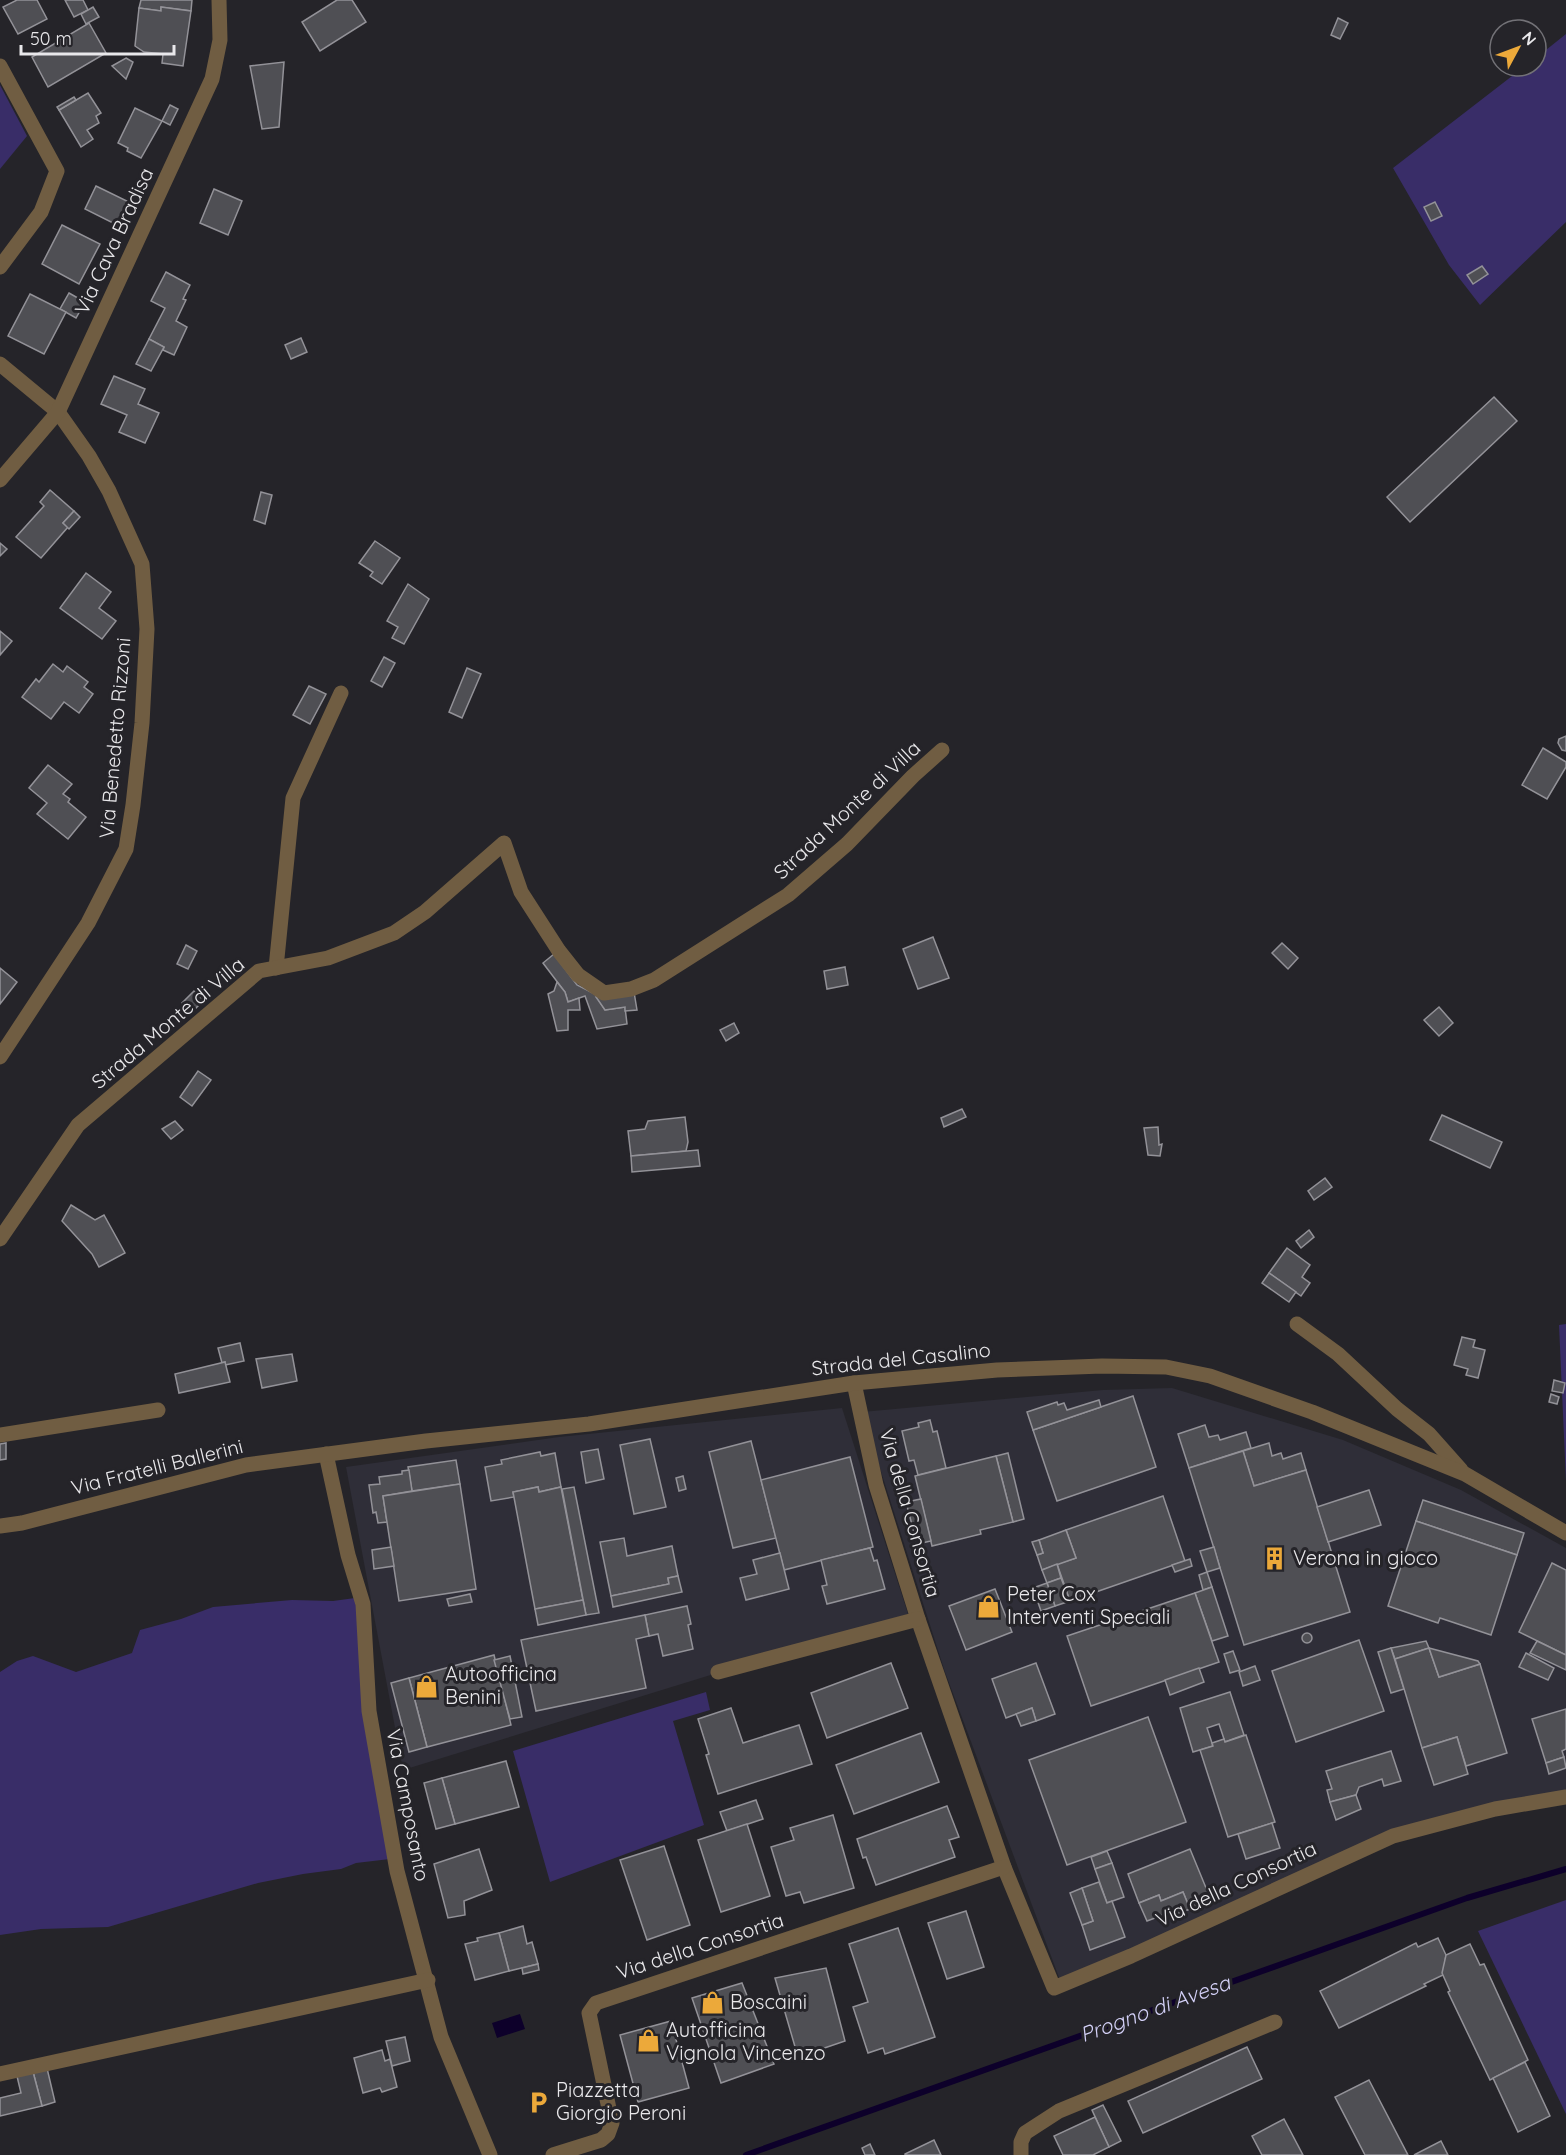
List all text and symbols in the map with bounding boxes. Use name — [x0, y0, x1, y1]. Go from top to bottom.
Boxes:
scale bar — [21, 18, 174, 56]
north arrow — [1488, 18, 1548, 78]
text: 50 m — [30, 27, 72, 50]
text: N — [1518, 27, 1541, 49]
street label: Via Cava Bradisa — [69, 164, 158, 318]
street label: Via Benedetto Rizzoni — [93, 637, 136, 839]
street label: Strada Monte di Villa — [768, 735, 925, 884]
street label: Strada Monte di Villa — [86, 951, 249, 1094]
street label: Strada del Casalino — [810, 1337, 992, 1380]
street label: Via della Consortia — [874, 1426, 947, 1600]
street label: Via Fratelli Ballerini — [68, 1433, 245, 1500]
building icon: Verona in gioco — [1262, 1545, 1288, 1571]
place label: Verona in gioco — [1293, 1545, 1438, 1570]
place label: Peter Cox Interventi Speciali — [1007, 1581, 1170, 1629]
shop icon: Peter Cox Interventi Speciali — [976, 1593, 1002, 1619]
place label: Autoofficina Benini — [445, 1661, 557, 1709]
shop icon: Autoofficina Benini — [414, 1673, 440, 1699]
street label: Via Camposanto — [381, 1727, 436, 1883]
street label: Via della Consortia — [1151, 1835, 1320, 1932]
street label: Via della Consortia — [613, 1907, 787, 1984]
water label: Progno di Avesa — [1076, 1968, 1235, 2047]
shop icon: Boscaini — [699, 1989, 725, 2015]
place label: Boscaini — [730, 1989, 807, 2014]
place label: Autofficina Vignola Vincenzo — [666, 2017, 826, 2065]
shop icon: Autofficina Vignola Vincenzo — [635, 2028, 661, 2054]
place label: Piazzetta Giorgio Peroni — [556, 2077, 686, 2125]
parking icon: Piazzetta Giorgio Peroni — [525, 2089, 551, 2115]

